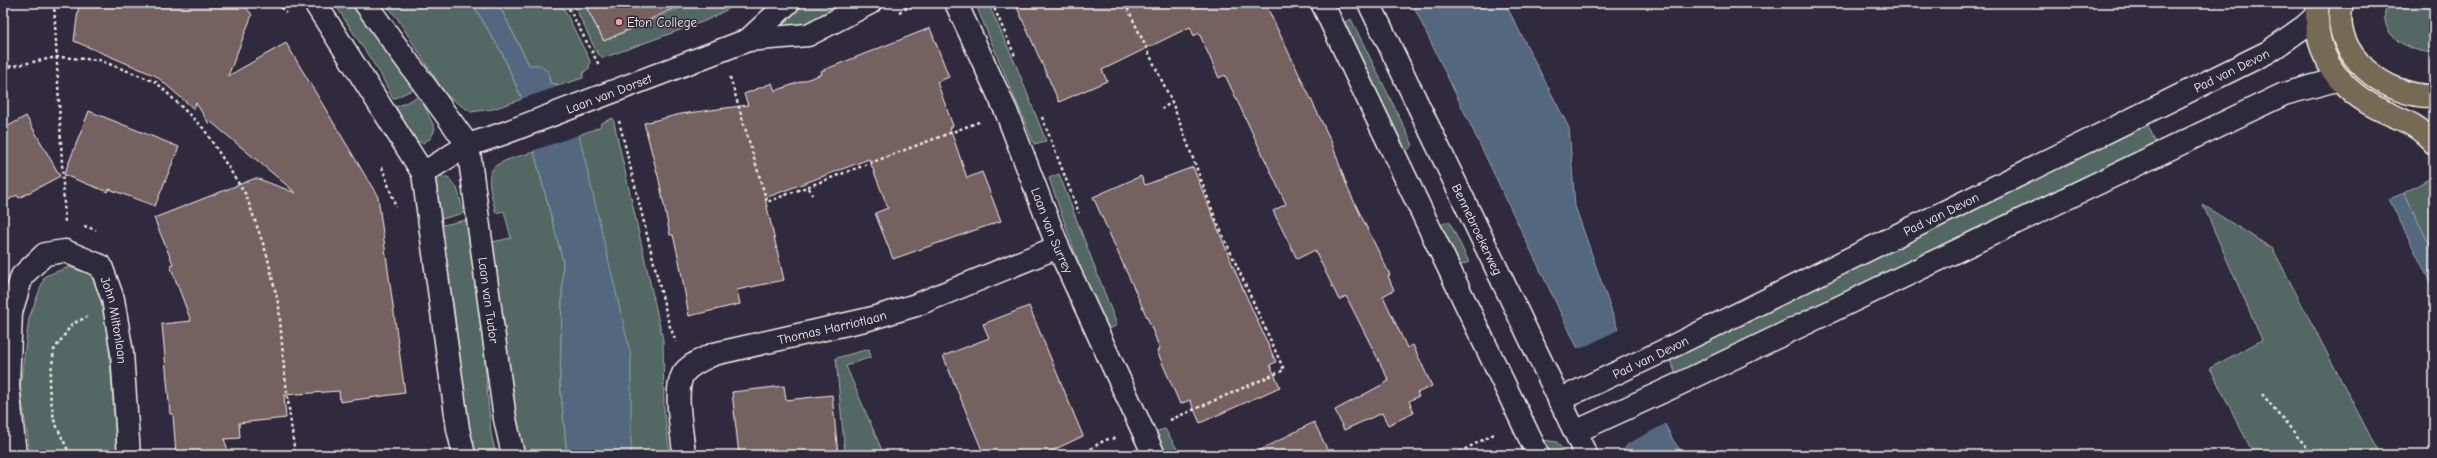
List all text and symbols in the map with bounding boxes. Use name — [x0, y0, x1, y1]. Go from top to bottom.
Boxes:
place label: Eton College — [627, 15, 698, 30]
marker: Eton College — [614, 17, 624, 27]
street label: Pad van Devon — [2191, 46, 2272, 95]
street label: Laan van Dorset — [564, 70, 655, 117]
street label: Bennebroekerweg — [1449, 181, 1505, 278]
street label: Laan van Surrey — [1028, 186, 1076, 276]
street label: Pad van Devon — [1901, 189, 1981, 239]
street label: Laan van Tudor — [475, 256, 502, 345]
street label: John Miltonlaan — [97, 274, 130, 364]
street label: Thomas Harriotlaan — [776, 307, 888, 347]
street label: Pad van Devon — [1610, 333, 1691, 382]

